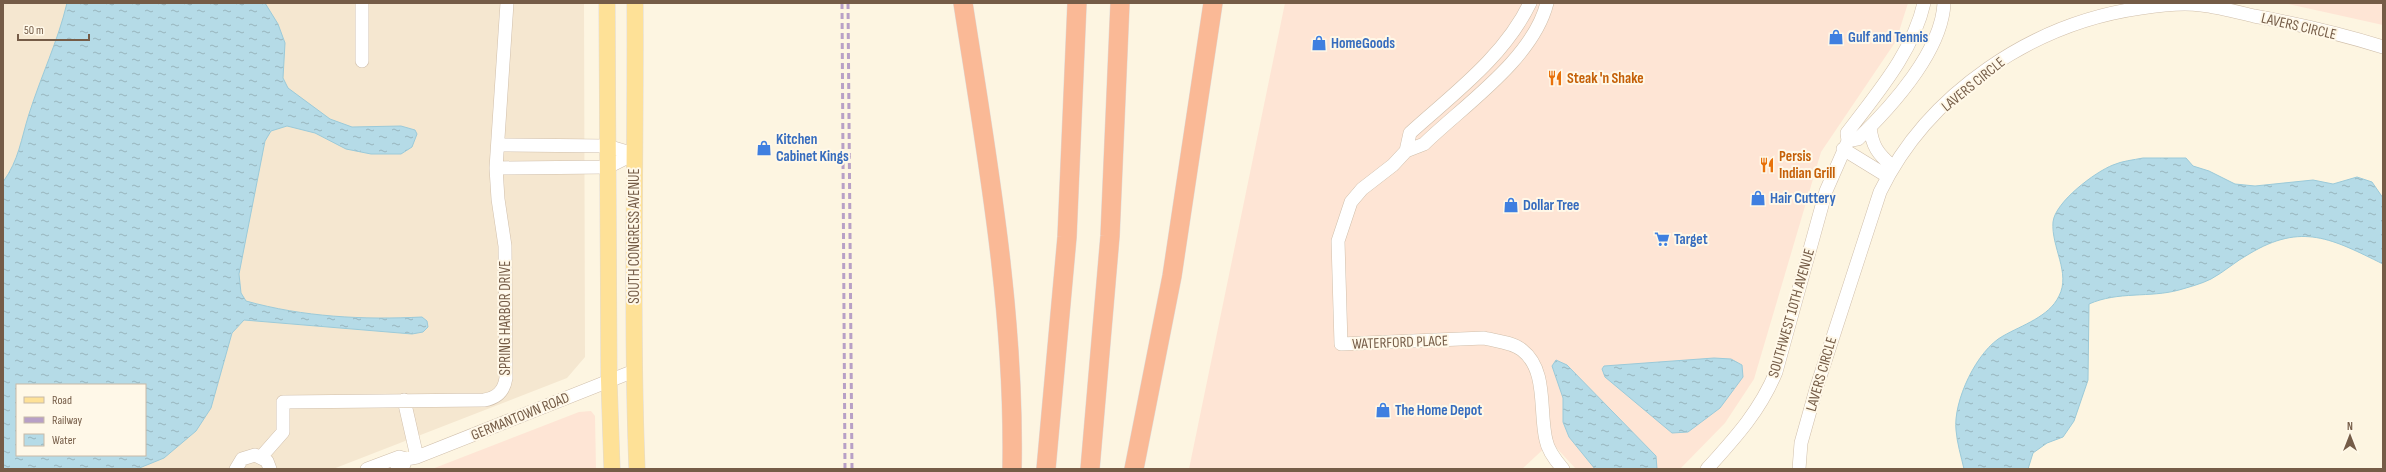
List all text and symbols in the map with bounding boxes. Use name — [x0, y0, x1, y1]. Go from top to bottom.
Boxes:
street label: LAVERS CIRCLE — [2259, 9, 2338, 44]
scale bar — [18, 16, 89, 42]
text: 50 m — [24, 23, 44, 38]
shop icon: Gulf and Tennis — [1827, 28, 1845, 46]
place label: Gulf and Tennis — [1848, 28, 1929, 47]
shop icon: HomeGoods — [1310, 34, 1328, 52]
place label: HomeGoods — [1331, 34, 1395, 53]
street label: LAVERS CIRCLE — [1938, 53, 2009, 116]
restaurant icon: Steak 'n Shake — [1546, 69, 1564, 87]
place label: Steak 'n Shake — [1567, 69, 1644, 88]
place label: Kitchen Cabinet Kings — [776, 130, 849, 166]
shop icon: Kitchen Cabinet Kings — [755, 139, 773, 157]
place label: Persis Indian Grill — [1779, 147, 1835, 183]
restaurant icon: Persis Indian Grill — [1758, 156, 1776, 174]
street label: SOUTH CONGRESS AVENUE — [625, 168, 644, 304]
shop icon: Hair Cuttery — [1749, 189, 1767, 207]
place label: Hair Cuttery — [1770, 189, 1836, 208]
shop icon: Dollar Tree — [1502, 196, 1520, 214]
place label: Dollar Tree — [1523, 196, 1579, 215]
supermarket icon: Target — [1653, 230, 1671, 248]
place label: Target — [1674, 230, 1708, 249]
street label: SOUTHWEST 10TH AVENUE — [1764, 246, 1819, 380]
street label: SPRING HARBOR DRIVE — [496, 261, 515, 375]
street label: WATERFORD PLACE — [1352, 331, 1448, 354]
street label: LAVERS CIRCLE — [1802, 335, 1841, 414]
legend — [16, 384, 146, 456]
street label: GERMANTOWN ROAD — [468, 388, 572, 445]
text: Road — [52, 393, 72, 408]
shop icon: The Home Depot — [1374, 401, 1392, 419]
place label: The Home Depot — [1395, 401, 1482, 420]
text: Railway — [52, 413, 83, 428]
north arrow — [2330, 416, 2370, 456]
text: N — [2347, 420, 2353, 433]
text: Water — [52, 433, 76, 448]

